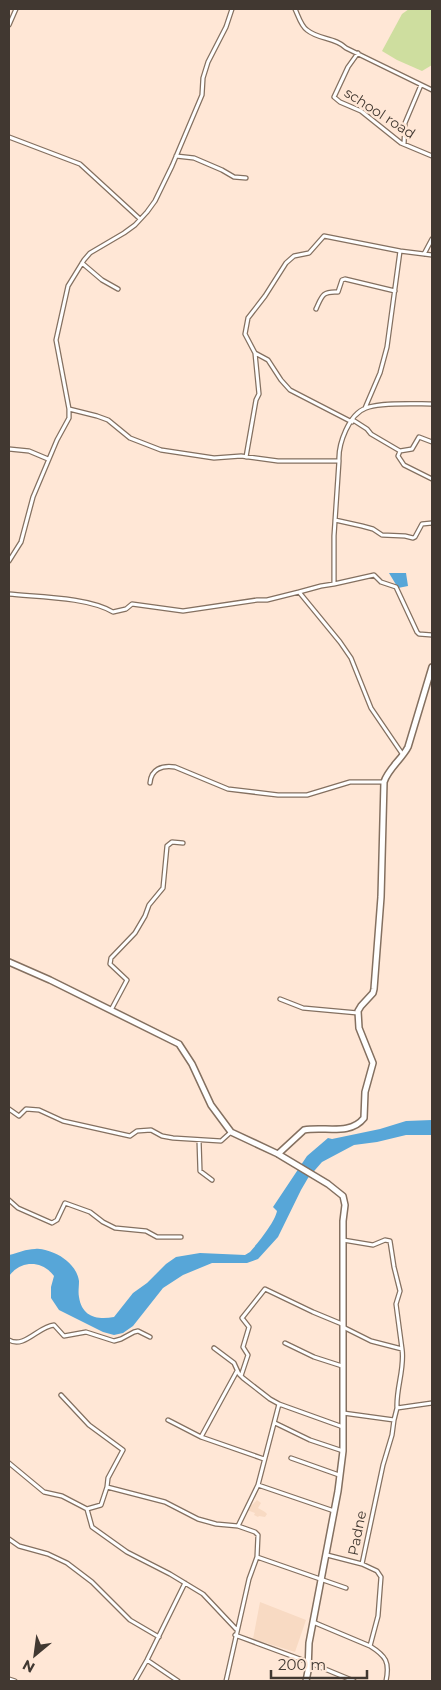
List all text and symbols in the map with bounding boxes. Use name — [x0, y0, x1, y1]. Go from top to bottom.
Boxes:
street label: school road — [341, 83, 419, 143]
street label: Padne — [344, 1509, 370, 1557]
north arrow — [10, 1630, 60, 1680]
scale bar — [271, 1648, 367, 1680]
text: 200 m — [278, 1655, 326, 1674]
text: N — [19, 1656, 38, 1677]

